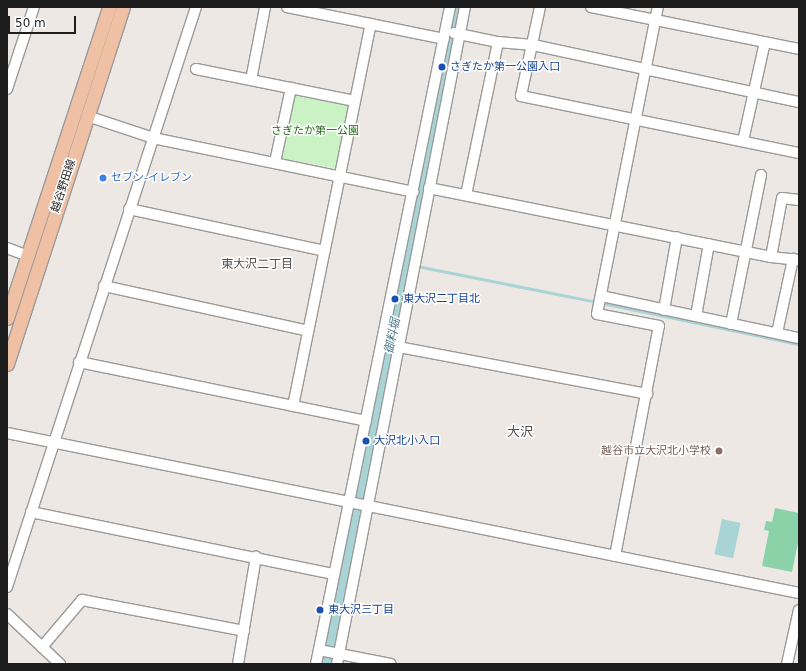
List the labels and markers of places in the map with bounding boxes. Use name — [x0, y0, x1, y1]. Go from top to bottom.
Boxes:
place label: さぎたか第一公園入口 — [450, 60, 560, 74]
marker: さぎたか第一公園入口 — [437, 62, 447, 72]
place label: セブン-イレブン — [111, 171, 192, 185]
marker: セブン-イレブン — [98, 173, 108, 183]
place label: 東大沢二丁目北 — [403, 292, 480, 306]
marker: 東大沢二丁目北 — [390, 294, 400, 304]
place label: 大沢北小入口 — [374, 434, 440, 448]
marker: 大沢北小入口 — [361, 436, 371, 446]
place label: 越谷市立大沢北小学校 — [601, 444, 711, 458]
marker: 越谷市立大沢北小学校 — [714, 446, 724, 456]
place label: 東大沢三丁目 — [328, 603, 394, 617]
marker: 東大沢三丁目 — [315, 605, 325, 615]

